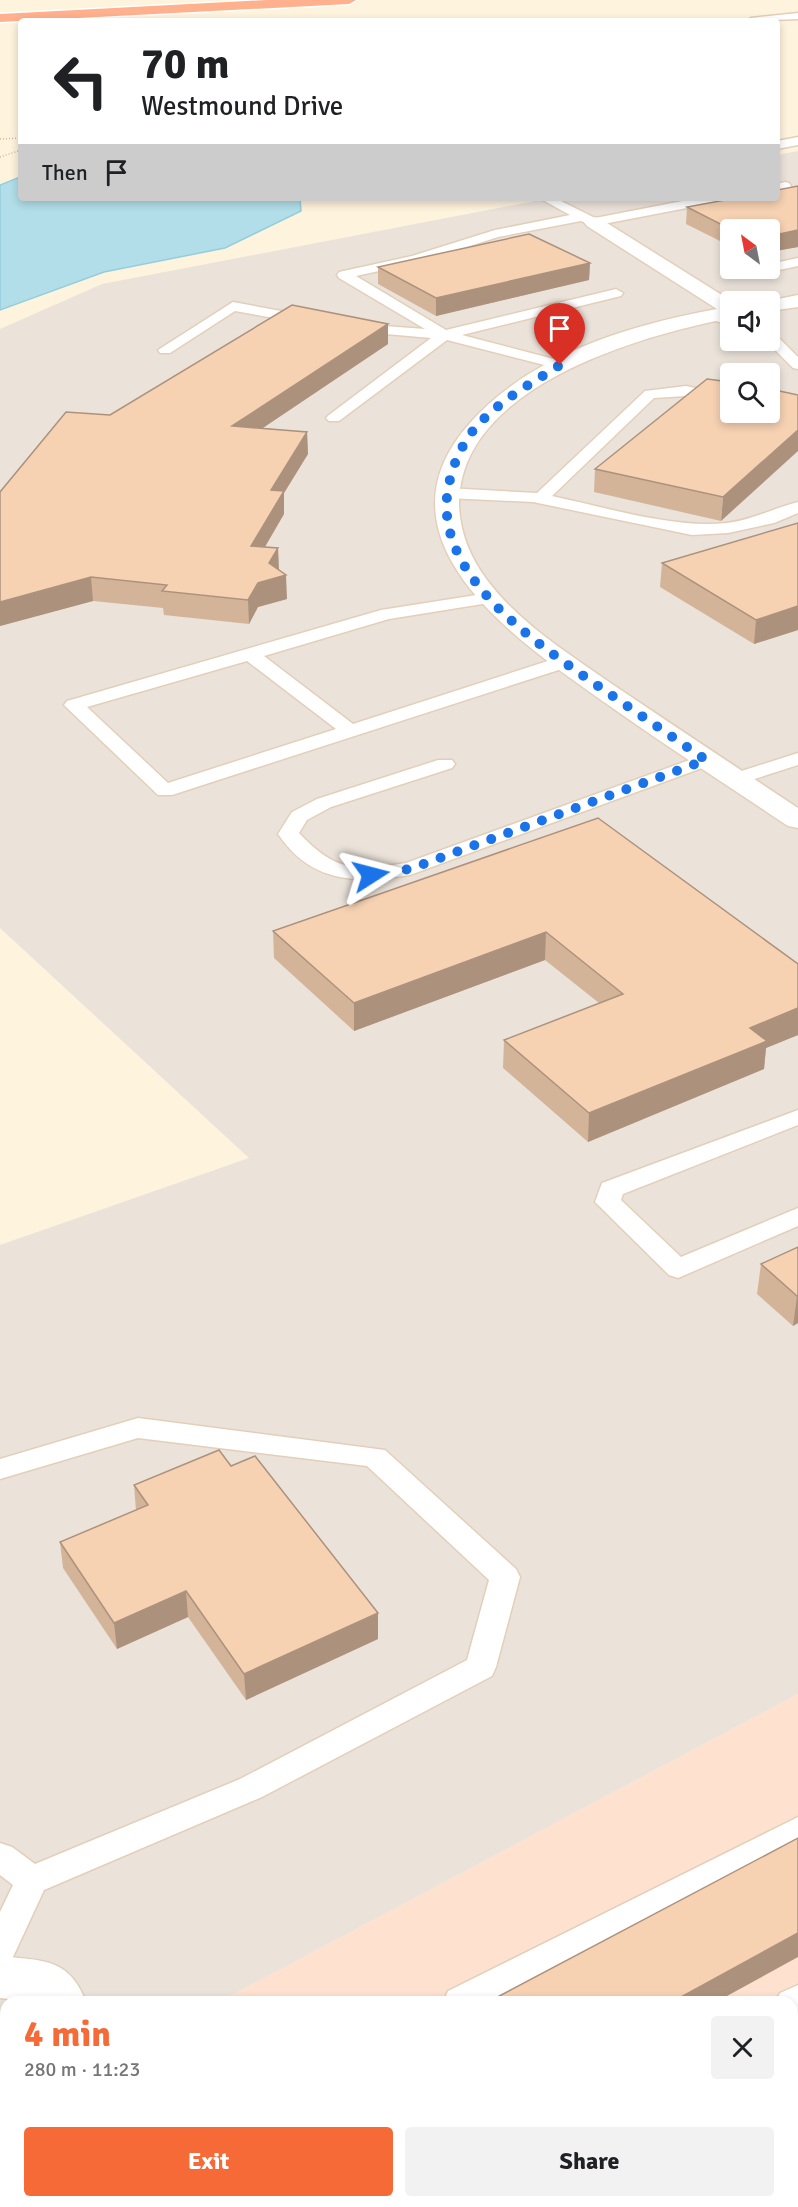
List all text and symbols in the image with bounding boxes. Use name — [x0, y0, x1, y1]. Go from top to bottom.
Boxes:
text: 70 m — [141, 39, 230, 90]
icon: left — [42, 42, 120, 120]
text: Westmound Drive — [141, 90, 343, 123]
icon: arrive — [100, 156, 133, 189]
text: Then — [42, 159, 88, 186]
north arrow — [720, 219, 780, 279]
map controls — [720, 219, 780, 423]
button: sound — [720, 291, 780, 351]
pin — [534, 303, 585, 365]
icon: arrive — [543, 312, 576, 345]
button: search — [720, 363, 780, 423]
position arrow — [339, 843, 403, 907]
text: 4 min — [24, 2012, 111, 2057]
button: close — [711, 2016, 774, 2079]
text: 280 m · 11:23 — [24, 2057, 140, 2082]
button: Exit — [24, 2127, 393, 2196]
button: Share — [405, 2127, 774, 2196]

